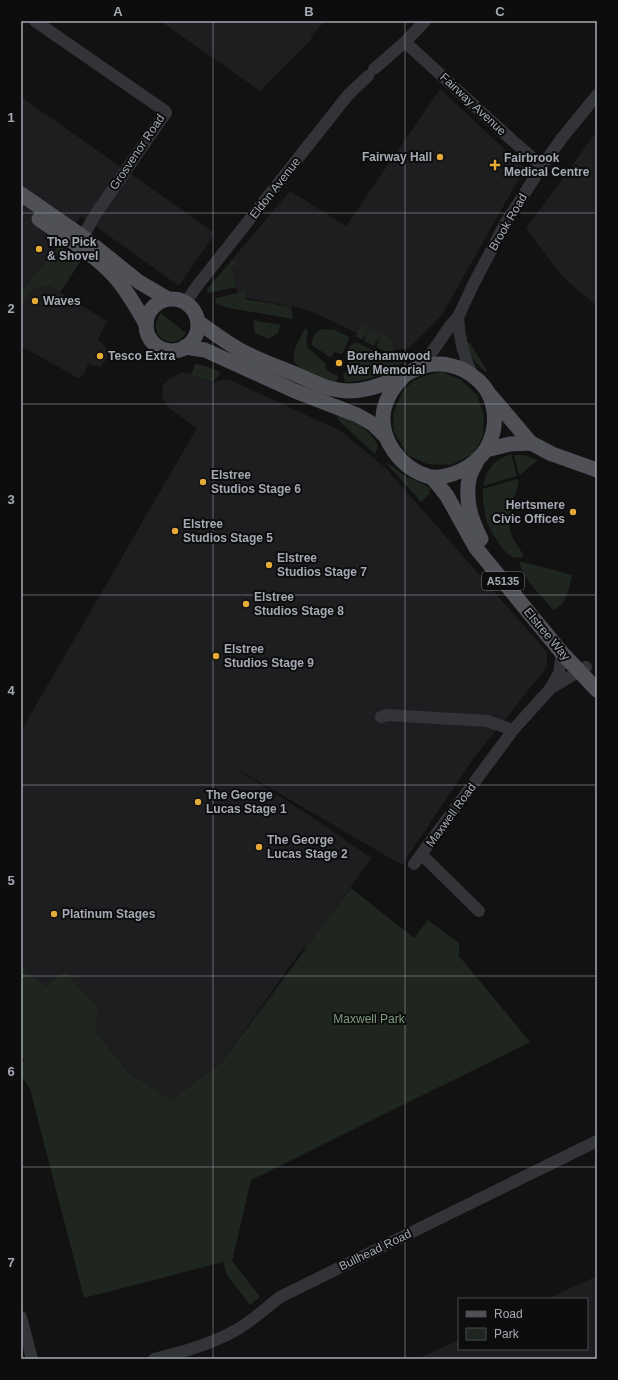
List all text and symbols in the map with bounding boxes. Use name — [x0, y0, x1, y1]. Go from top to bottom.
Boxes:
text: A — [113, 4, 123, 19]
text: B — [304, 4, 314, 19]
text: C — [495, 4, 505, 19]
street label: Fairway Avenue — [437, 70, 509, 138]
text: 1 — [7, 110, 15, 125]
street label: Grosvenor Road — [107, 112, 167, 192]
place label: Fairway Hall — [362, 150, 432, 164]
place label: Fairbrook Medical Centre — [504, 151, 590, 179]
marker: Fairway Hall — [435, 152, 445, 162]
street label: Eldon Avenue — [247, 154, 303, 221]
marker: Fairbrook Medical Centre — [489, 159, 501, 171]
street label: Brook Road — [486, 191, 530, 253]
place label: The Pick & Shovel — [47, 235, 98, 263]
marker: The Pick & Shovel — [34, 244, 44, 254]
place label: Waves — [43, 294, 81, 308]
marker: Waves — [30, 296, 40, 306]
text: 2 — [7, 301, 15, 316]
place label: Tesco Extra — [108, 349, 175, 363]
place label: Borehamwood War Memorial — [347, 349, 430, 377]
marker: Tesco Extra — [95, 351, 105, 361]
marker: Borehamwood War Memorial — [334, 358, 344, 368]
place label: Elstree Studios Stage 6 — [211, 468, 301, 496]
marker: Elstree Studios Stage 6 — [198, 477, 208, 487]
text: 3 — [7, 492, 15, 507]
place label: Hertsmere Civic Offices — [492, 498, 565, 526]
marker: Hertsmere Civic Offices — [568, 507, 578, 517]
place label: Elstree Studios Stage 5 — [183, 517, 273, 545]
marker: Elstree Studios Stage 5 — [170, 526, 180, 536]
place label: Elstree Studios Stage 7 — [277, 551, 367, 579]
marker: Elstree Studios Stage 7 — [264, 560, 274, 570]
road number: A5135 — [482, 572, 524, 590]
place label: Elstree Studios Stage 8 — [254, 590, 344, 618]
marker: Elstree Studios Stage 8 — [241, 599, 251, 609]
street label: Elstree Way — [521, 605, 573, 663]
place label: Elstree Studios Stage 9 — [224, 642, 314, 670]
marker: Elstree Studios Stage 9 — [211, 651, 221, 661]
text: 4 — [7, 683, 15, 698]
street label: Maxwell Road — [423, 780, 479, 850]
place label: The George Lucas Stage 1 — [206, 788, 287, 816]
marker: The George Lucas Stage 1 — [193, 797, 203, 807]
place label: The George Lucas Stage 2 — [267, 833, 348, 861]
marker: The George Lucas Stage 2 — [254, 842, 264, 852]
text: 5 — [7, 873, 15, 888]
place label: Platinum Stages — [62, 907, 156, 921]
marker: Platinum Stages — [49, 909, 59, 919]
park label: Maxwell Park — [333, 1012, 406, 1026]
text: 6 — [7, 1064, 15, 1079]
street label: Bullhead Road — [337, 1226, 413, 1274]
text: 7 — [7, 1255, 15, 1270]
legend — [458, 1298, 588, 1350]
text: Road — [494, 1307, 523, 1321]
text: Park — [494, 1327, 520, 1341]

